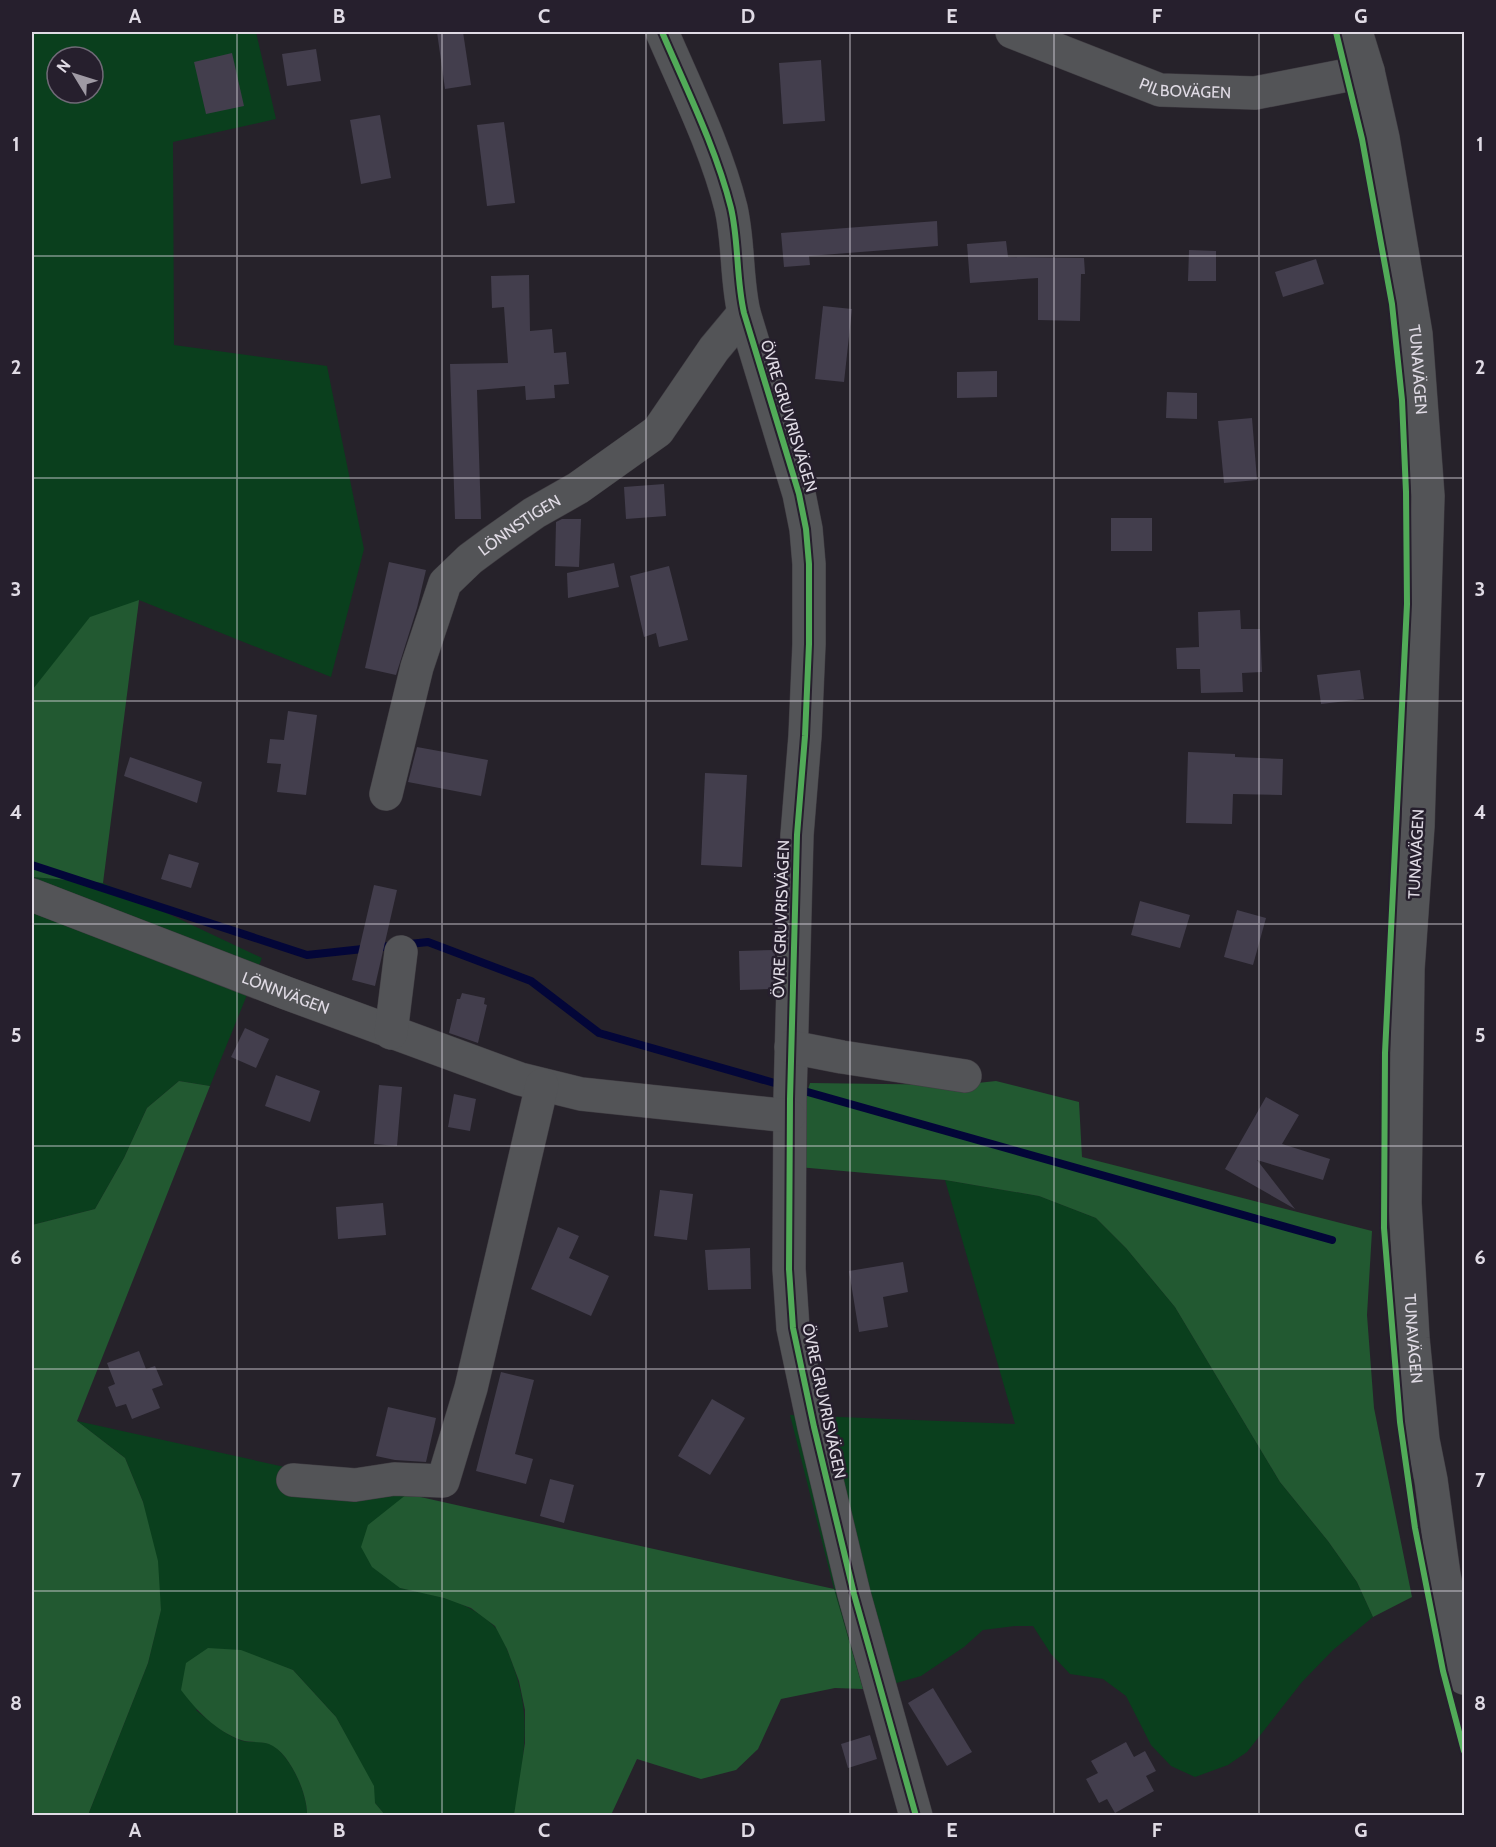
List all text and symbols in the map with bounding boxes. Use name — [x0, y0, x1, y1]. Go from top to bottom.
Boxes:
text: A — [129, 4, 142, 28]
text: B — [333, 4, 345, 28]
text: C — [538, 4, 550, 28]
text: D — [741, 4, 755, 28]
text: E — [946, 4, 958, 28]
text: F — [1152, 4, 1163, 28]
text: G — [1354, 4, 1368, 28]
north arrow — [45, 45, 105, 105]
text: N — [53, 56, 75, 76]
street label: PILBOVÄGEN — [1137, 73, 1232, 102]
text: 1 — [12, 132, 20, 156]
text: 1 — [1476, 132, 1484, 156]
street label: TUNAVÄGEN — [1405, 323, 1431, 415]
street label: ÖVRE GRUVRISVÄGEN — [757, 338, 821, 494]
text: 2 — [11, 355, 21, 379]
text: 2 — [1475, 355, 1485, 379]
street label: LÖNNSTIGEN — [474, 490, 564, 559]
text: 3 — [11, 577, 21, 601]
text: 3 — [1475, 577, 1485, 601]
text: 4 — [10, 800, 22, 824]
text: 4 — [1474, 800, 1486, 824]
street label: TUNAVÄGEN — [1404, 809, 1428, 899]
street label: ÖVRE GRUVRISVÄGEN — [769, 840, 793, 998]
street label: LÖNNVÄGEN — [239, 967, 332, 1018]
text: 5 — [11, 1023, 21, 1047]
text: 5 — [1475, 1023, 1485, 1047]
text: 6 — [10, 1245, 22, 1269]
text: 6 — [1474, 1245, 1486, 1269]
street label: TUNAVÄGEN — [1401, 1293, 1427, 1384]
street label: ÖVRE GRUVRISVÄGEN — [798, 1322, 850, 1480]
text: 7 — [11, 1468, 22, 1492]
text: 7 — [1475, 1468, 1486, 1492]
text: 8 — [10, 1691, 22, 1715]
text: 8 — [1474, 1691, 1486, 1715]
text: A — [129, 1818, 142, 1842]
text: B — [333, 1818, 345, 1842]
text: C — [538, 1818, 550, 1842]
text: D — [741, 1818, 755, 1842]
text: E — [946, 1818, 958, 1842]
text: F — [1152, 1818, 1163, 1842]
text: G — [1354, 1818, 1368, 1842]

